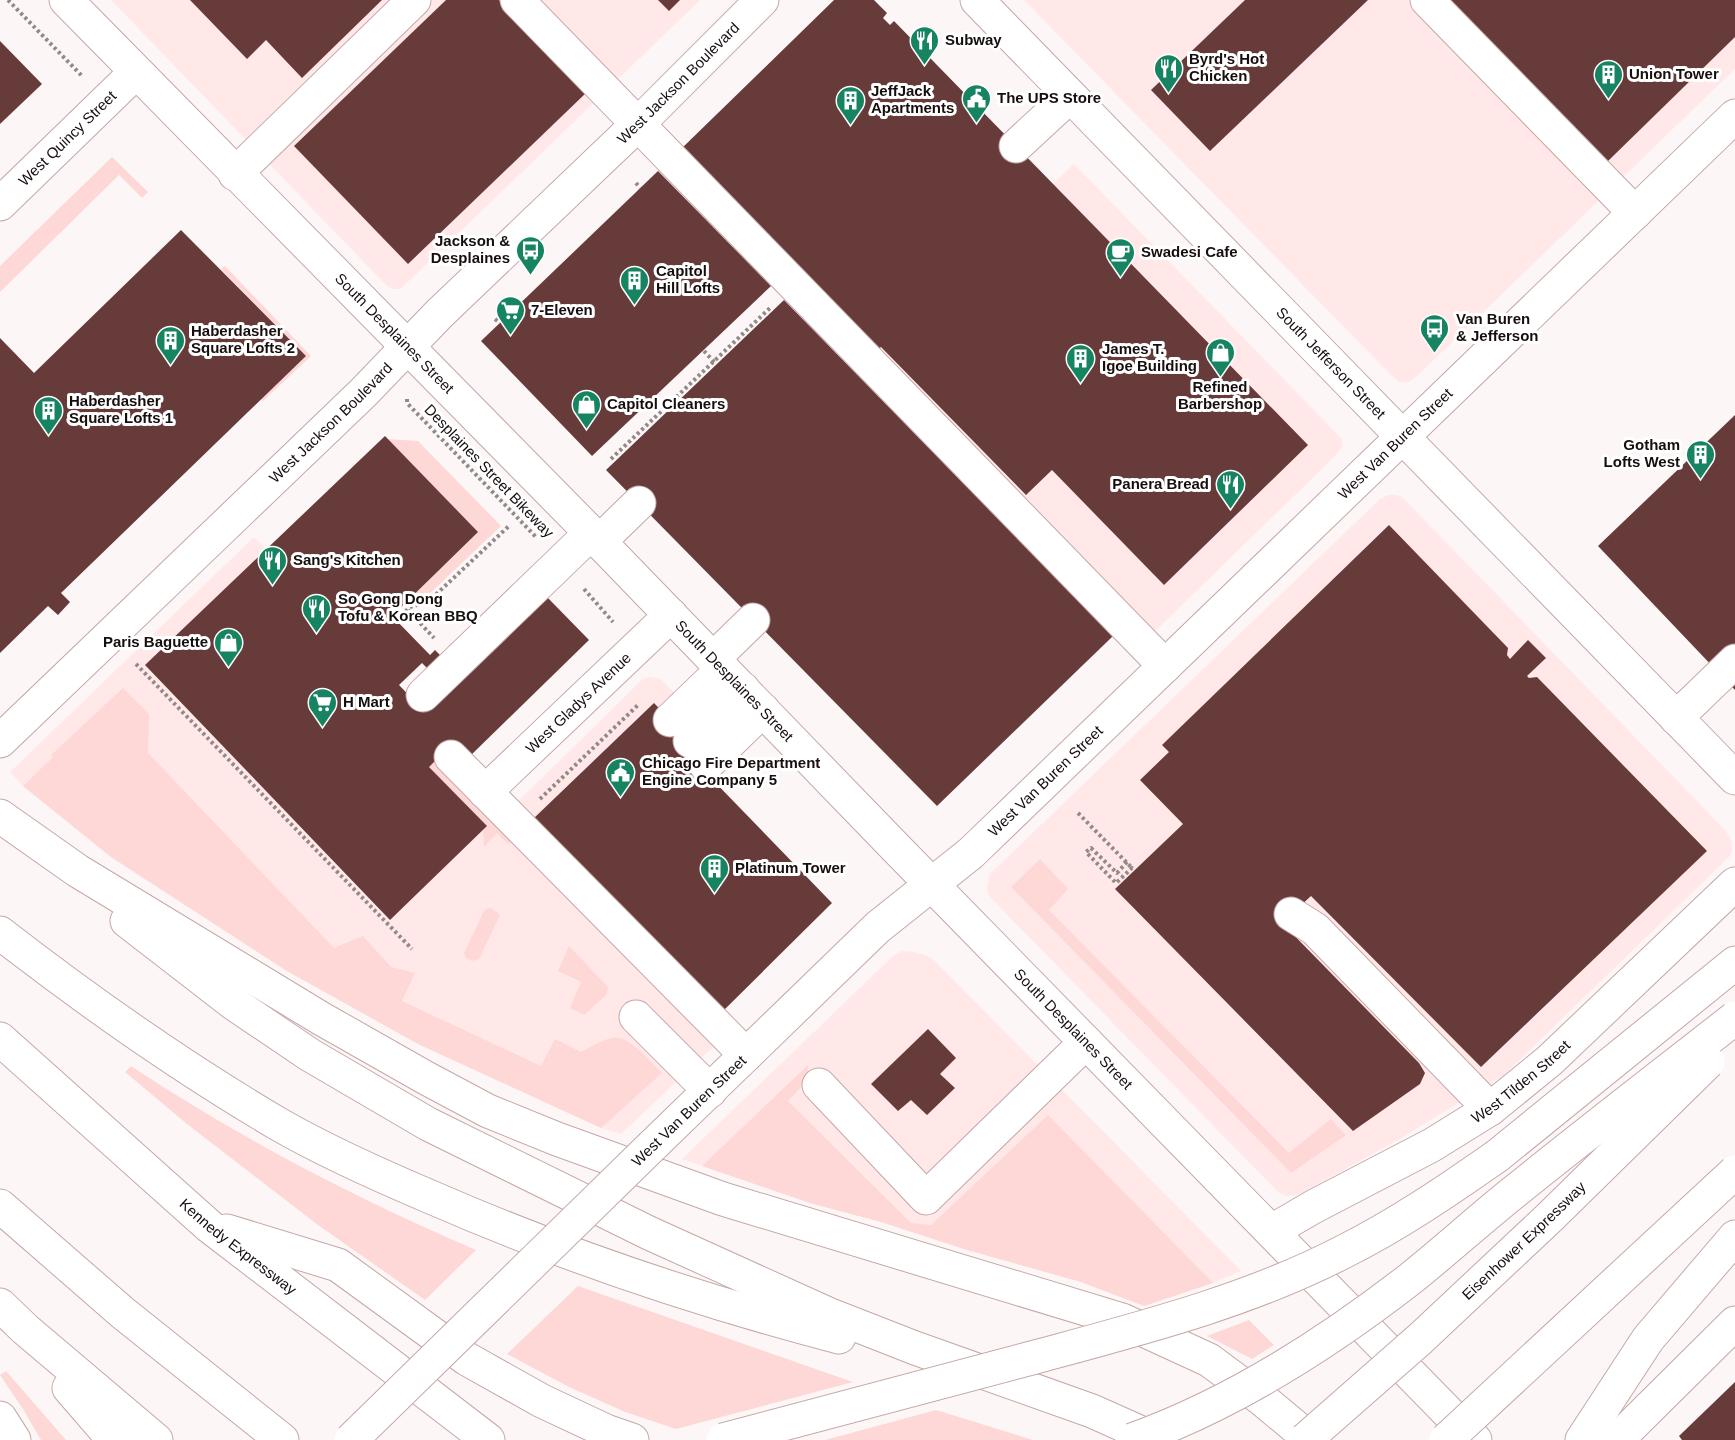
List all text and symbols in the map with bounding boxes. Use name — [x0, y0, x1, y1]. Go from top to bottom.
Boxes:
street label: West Jackson Boulevard — [614, 19, 743, 147]
restaurant icon: Subway — [908, 24, 940, 66]
place label: Subway — [945, 31, 1002, 48]
place label: Byrd's Hot Chicken — [1189, 50, 1264, 84]
restaurant icon: Byrd's Hot Chicken — [1152, 52, 1184, 94]
building icon: Union Tower — [1592, 58, 1624, 100]
place label: Union Tower — [1629, 65, 1719, 82]
place label: JeffJack Apartments — [871, 82, 954, 116]
public building icon: The UPS Store — [960, 82, 992, 124]
building icon: JeffJack Apartments — [834, 84, 866, 126]
street label: West Quincy Street — [15, 87, 120, 189]
place label: The UPS Store — [997, 89, 1101, 106]
place label: Jackson & Desplaines — [431, 232, 510, 266]
bus stop icon: Jackson & Desplaines — [515, 234, 547, 276]
cafe icon: Swadesi Cafe — [1104, 236, 1136, 278]
place label: Swadesi Cafe — [1141, 243, 1238, 260]
place label: Capitol Hill Lofts — [656, 262, 720, 296]
building icon: Capitol Hill Lofts — [619, 264, 651, 306]
street label: South Desplaines Street — [332, 269, 458, 397]
supermarket icon: 7-Eleven — [494, 294, 526, 336]
place label: 7-Eleven — [531, 301, 593, 318]
street label: South Jefferson Street — [1273, 303, 1390, 423]
place label: Van Buren & Jefferson — [1456, 310, 1539, 344]
bus stop icon: Van Buren & Jefferson — [1419, 312, 1451, 354]
place label: Haberdasher Square Lofts 2 — [191, 322, 295, 356]
building icon: Haberdasher Square Lofts 2 — [154, 324, 186, 366]
shop icon: Refined Barbershop — [1204, 336, 1236, 378]
place label: James T. Igoe Building — [1102, 340, 1197, 374]
building icon: James T. Igoe Building — [1065, 342, 1097, 384]
street label: West Jackson Boulevard — [266, 359, 396, 486]
place label: Refined Barbershop — [1178, 378, 1262, 412]
street label: West Van Buren Street — [1334, 384, 1456, 502]
shop icon: Capitol Cleaners — [570, 388, 602, 430]
place label: Haberdasher Square Lofts 1 — [69, 392, 173, 426]
building icon: Haberdasher Square Lofts 1 — [32, 394, 64, 436]
place label: Capitol Cleaners — [607, 395, 725, 412]
street label: Desplaines Street Bikeway — [421, 401, 558, 541]
place label: Gotham Lofts West — [1604, 436, 1680, 470]
building icon: Gotham Lofts West — [1685, 438, 1717, 480]
restaurant icon: Panera Bread — [1214, 468, 1246, 510]
place label: Panera Bread — [1112, 475, 1209, 492]
restaurant icon: Sang's Kitchen — [256, 544, 288, 586]
place label: Sang's Kitchen — [293, 551, 401, 568]
place label: So Gong Dong Tofu & Korean BBQ — [338, 590, 478, 624]
restaurant icon: So Gong Dong Tofu & Korean BBQ — [301, 592, 333, 634]
street label: South Desplaines Street — [672, 616, 798, 745]
shop icon: Paris Baguette — [213, 626, 245, 668]
place label: Paris Baguette — [103, 633, 208, 650]
street label: West Gladys Avenue — [522, 649, 634, 757]
supermarket icon: H Mart — [306, 686, 338, 728]
place label: H Mart — [343, 693, 390, 710]
street label: West Van Buren Street — [984, 721, 1106, 840]
place label: Chicago Fire Department Engine Company 5 — [642, 754, 820, 788]
public building icon: Chicago Fire Department Engine Company 5 — [605, 756, 637, 798]
building icon: Platinum Tower — [698, 852, 730, 894]
place label: Platinum Tower — [735, 859, 846, 876]
street label: South Desplaines Street — [1011, 965, 1137, 1093]
street label: West Tilden Street — [1468, 1036, 1574, 1126]
street label: West Van Buren Street — [628, 1051, 750, 1170]
street label: Eisenhower Expressway — [1458, 1178, 1589, 1303]
street label: Kennedy Expressway — [176, 1195, 300, 1298]

